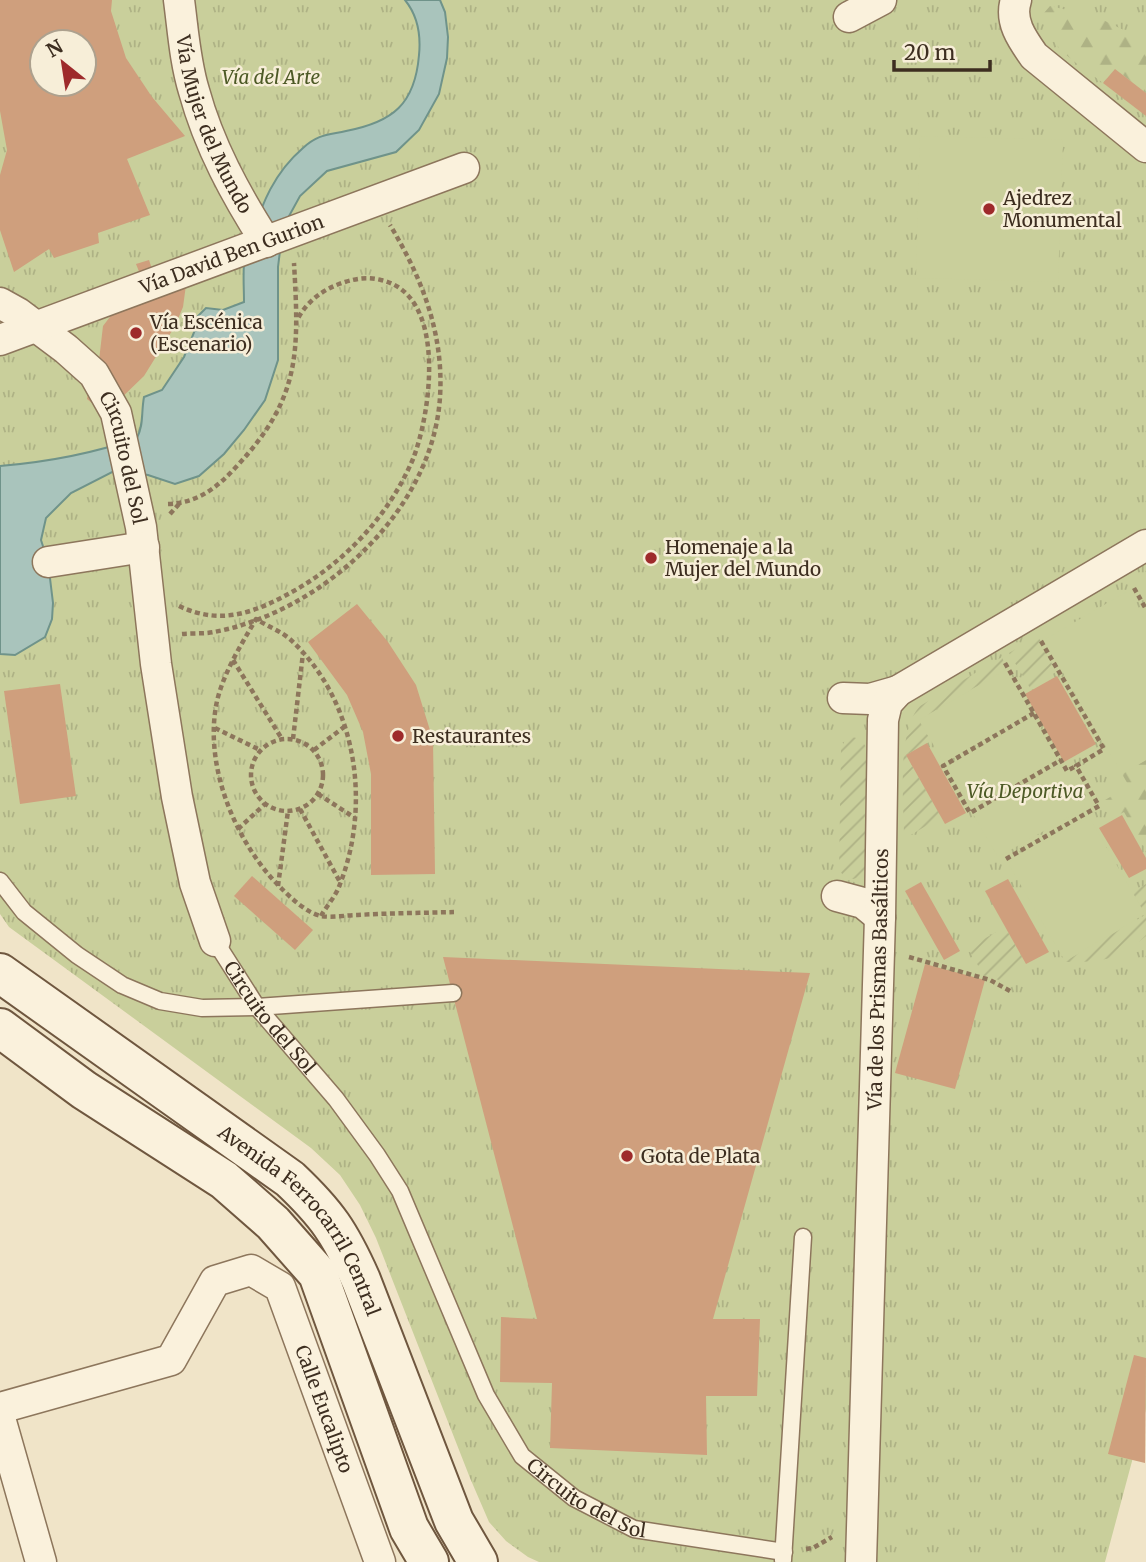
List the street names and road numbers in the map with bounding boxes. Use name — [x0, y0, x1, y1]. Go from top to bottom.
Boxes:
street label: Vía Mujer del Mundo — [171, 33, 258, 218]
street label: Vía David Ben Gurion — [135, 209, 327, 300]
street label: Circuito del Sol — [94, 387, 152, 526]
street label: Vía de los Prismas Basálticos — [862, 848, 893, 1111]
street label: Circuito del Sol — [219, 956, 321, 1079]
street label: Avenida Ferrocarril Central — [213, 1119, 386, 1319]
street label: Calle Eucalipto — [290, 1342, 359, 1476]
street label: Circuito del Sol — [522, 1453, 648, 1543]

